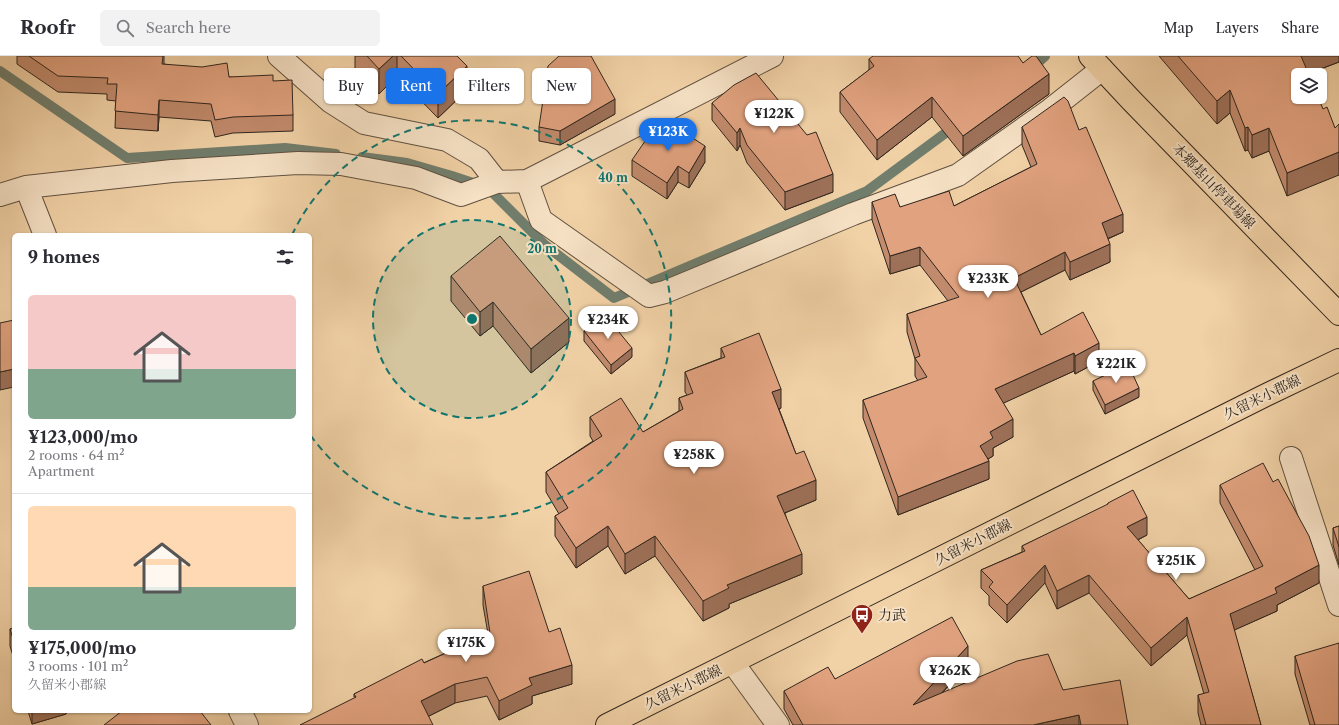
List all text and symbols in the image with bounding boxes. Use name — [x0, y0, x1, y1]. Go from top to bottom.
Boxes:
search box — [100, 10, 380, 46]
text: Roofr — [20, 16, 76, 39]
icon: search — [114, 17, 136, 39]
text: Search here — [146, 18, 231, 37]
text: Map — [1163, 19, 1193, 37]
text: Layers — [1215, 19, 1259, 37]
text: Share — [1281, 19, 1319, 37]
chip: Buy — [324, 68, 378, 104]
chip: Rent — [386, 68, 446, 104]
chip: Filters — [454, 68, 524, 104]
chip: New — [532, 68, 591, 104]
map controls — [1291, 68, 1327, 104]
button: layers — [1291, 68, 1327, 104]
pin: ¥122K — [746, 100, 802, 134]
text: ¥122K — [754, 105, 794, 121]
pin: ¥123K — [640, 118, 696, 152]
text: ¥123K — [648, 123, 688, 139]
street label: 本郷基山停車場線 — [1169, 139, 1259, 233]
text: 40 m — [598, 170, 628, 185]
text: 20 m — [527, 241, 557, 256]
icon: filters — [274, 246, 296, 268]
text: 9 homes — [28, 247, 100, 267]
pin: ¥233K — [960, 265, 1016, 299]
text: ¥233K — [967, 270, 1009, 286]
pin: ¥234K — [580, 306, 636, 340]
text: ¥234K — [587, 311, 629, 327]
centre of rings — [465, 312, 479, 326]
icon: home — [126, 321, 198, 393]
pin: ¥221K — [1088, 350, 1144, 384]
text: ¥221K — [1096, 355, 1136, 371]
street label: 久留米小郡線 — [1220, 370, 1304, 424]
text: ¥123,000/mo — [28, 427, 138, 447]
pin: ¥258K — [666, 441, 722, 475]
text: ¥258K — [673, 446, 715, 462]
text: 2 rooms · 64 m² — [28, 447, 125, 463]
text: Apartment — [28, 463, 95, 479]
street label: 久留米小郡線 — [931, 515, 1015, 569]
icon: home — [126, 532, 198, 604]
pin: ¥251K — [1148, 547, 1204, 581]
text: ¥251K — [1156, 552, 1196, 568]
bus stop icon: 力武 — [849, 602, 875, 635]
place label: 力武 — [878, 606, 906, 624]
pin: ¥175K — [438, 629, 494, 663]
text: ¥175K — [447, 634, 485, 650]
text: ¥175,000/mo — [28, 638, 136, 658]
pin: ¥262K — [922, 657, 978, 691]
text: 3 rooms · 101 m² — [28, 658, 128, 674]
street label: 久留米小郡線 — [641, 660, 725, 714]
text: ¥262K — [929, 662, 971, 678]
text: 久留米小郡線 — [28, 676, 106, 692]

